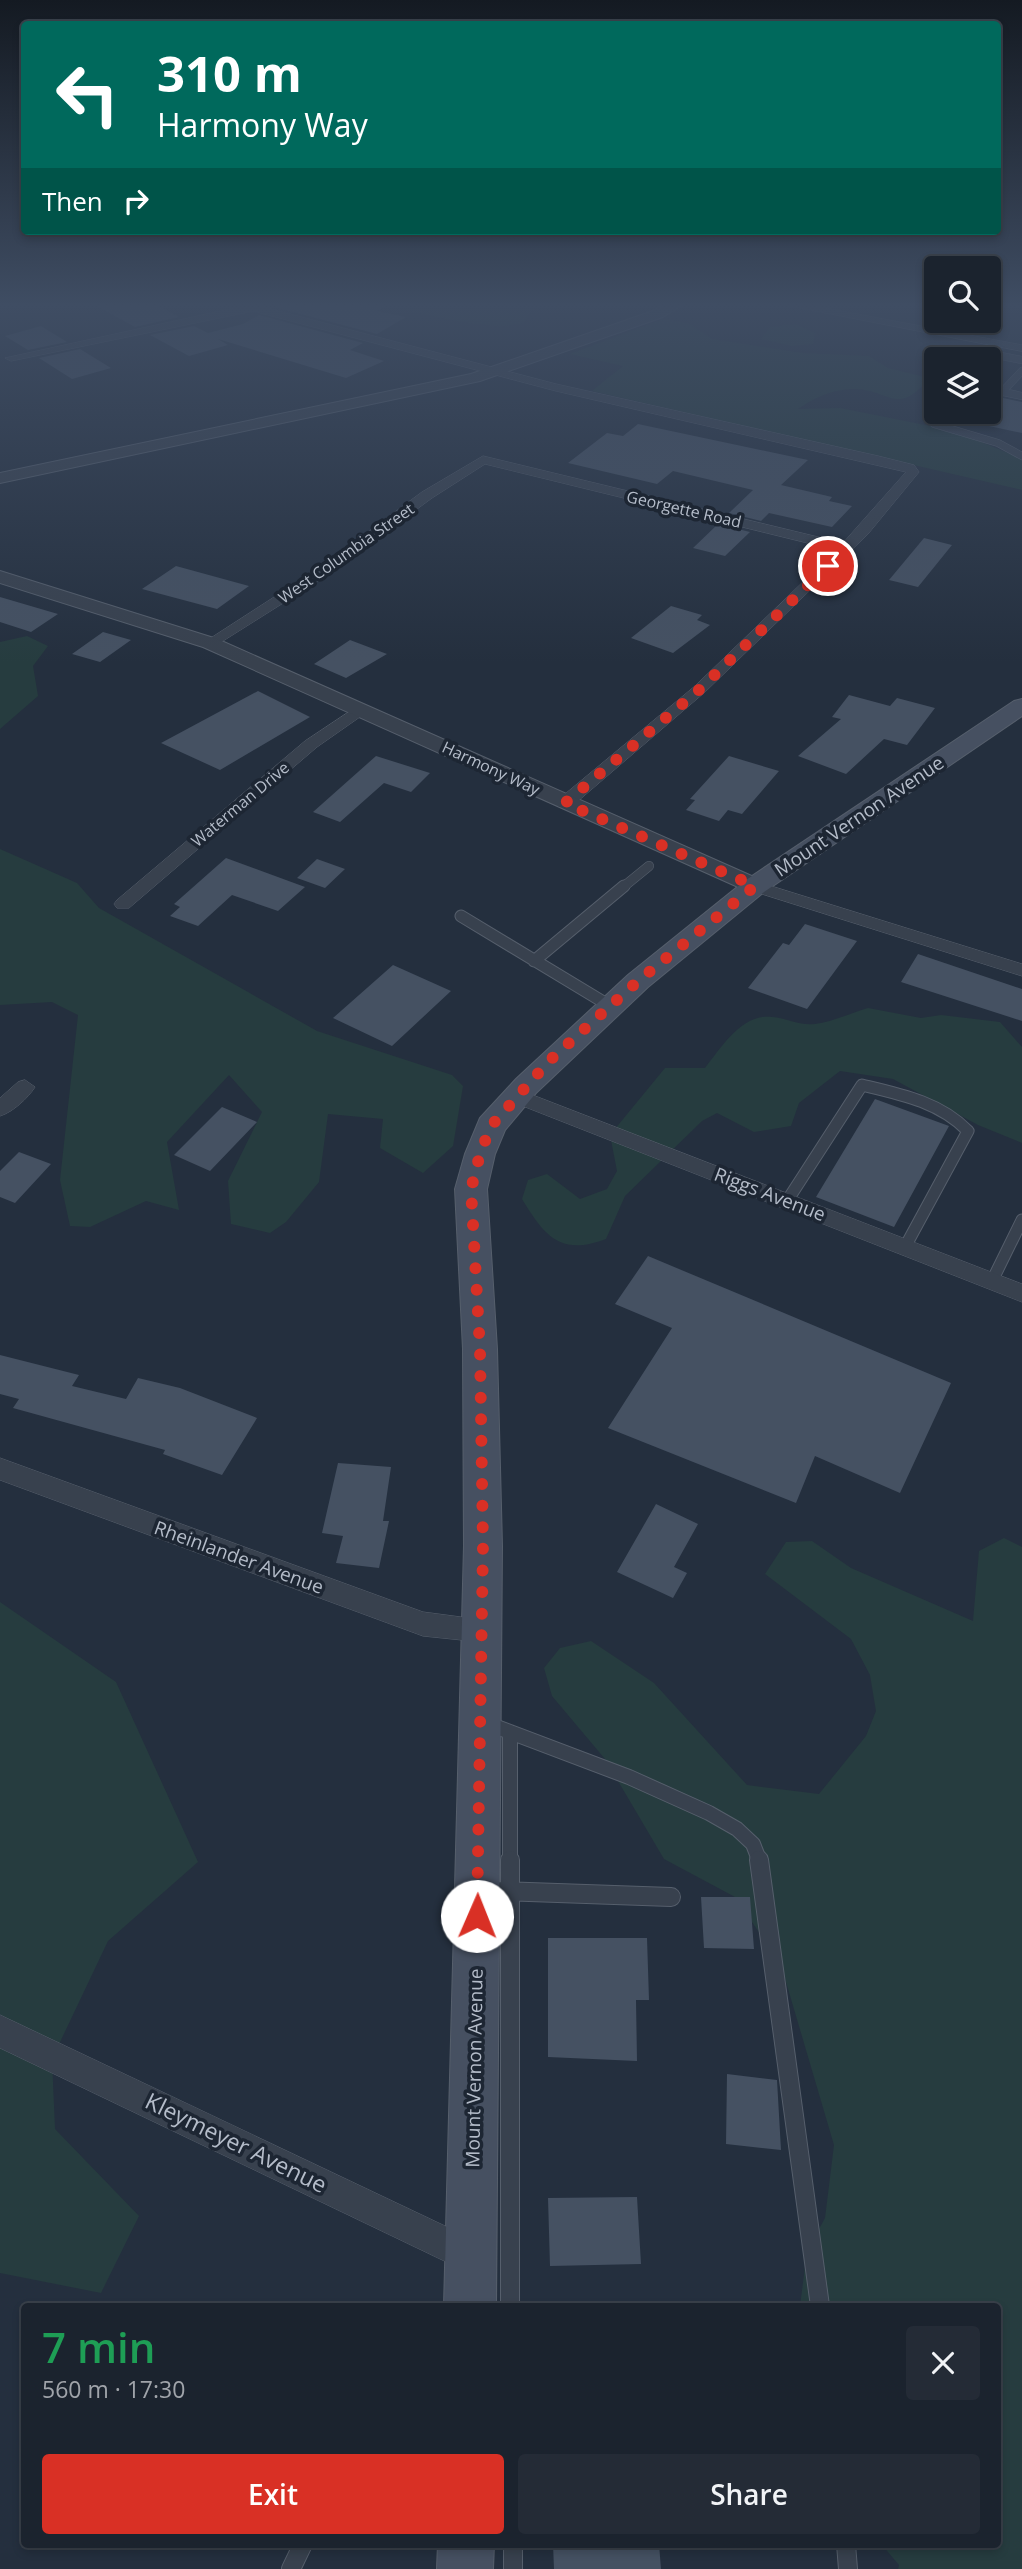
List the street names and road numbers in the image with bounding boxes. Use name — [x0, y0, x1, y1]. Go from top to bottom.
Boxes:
street label: Georgette Road — [624, 485, 744, 533]
street label: West Columbia Street — [274, 498, 419, 608]
street label: Harmony Way — [439, 736, 544, 801]
street label: Mount Vernon Avenue — [769, 750, 949, 882]
street label: Waterman Drive — [186, 756, 294, 852]
street label: Riggs Avenue — [711, 1161, 829, 1227]
street label: Rheinlander Avenue — [151, 1514, 327, 1600]
street label: Mount Vernon Avenue — [459, 1968, 489, 2168]
street label: Kleymeyer Avenue — [140, 2084, 333, 2200]

